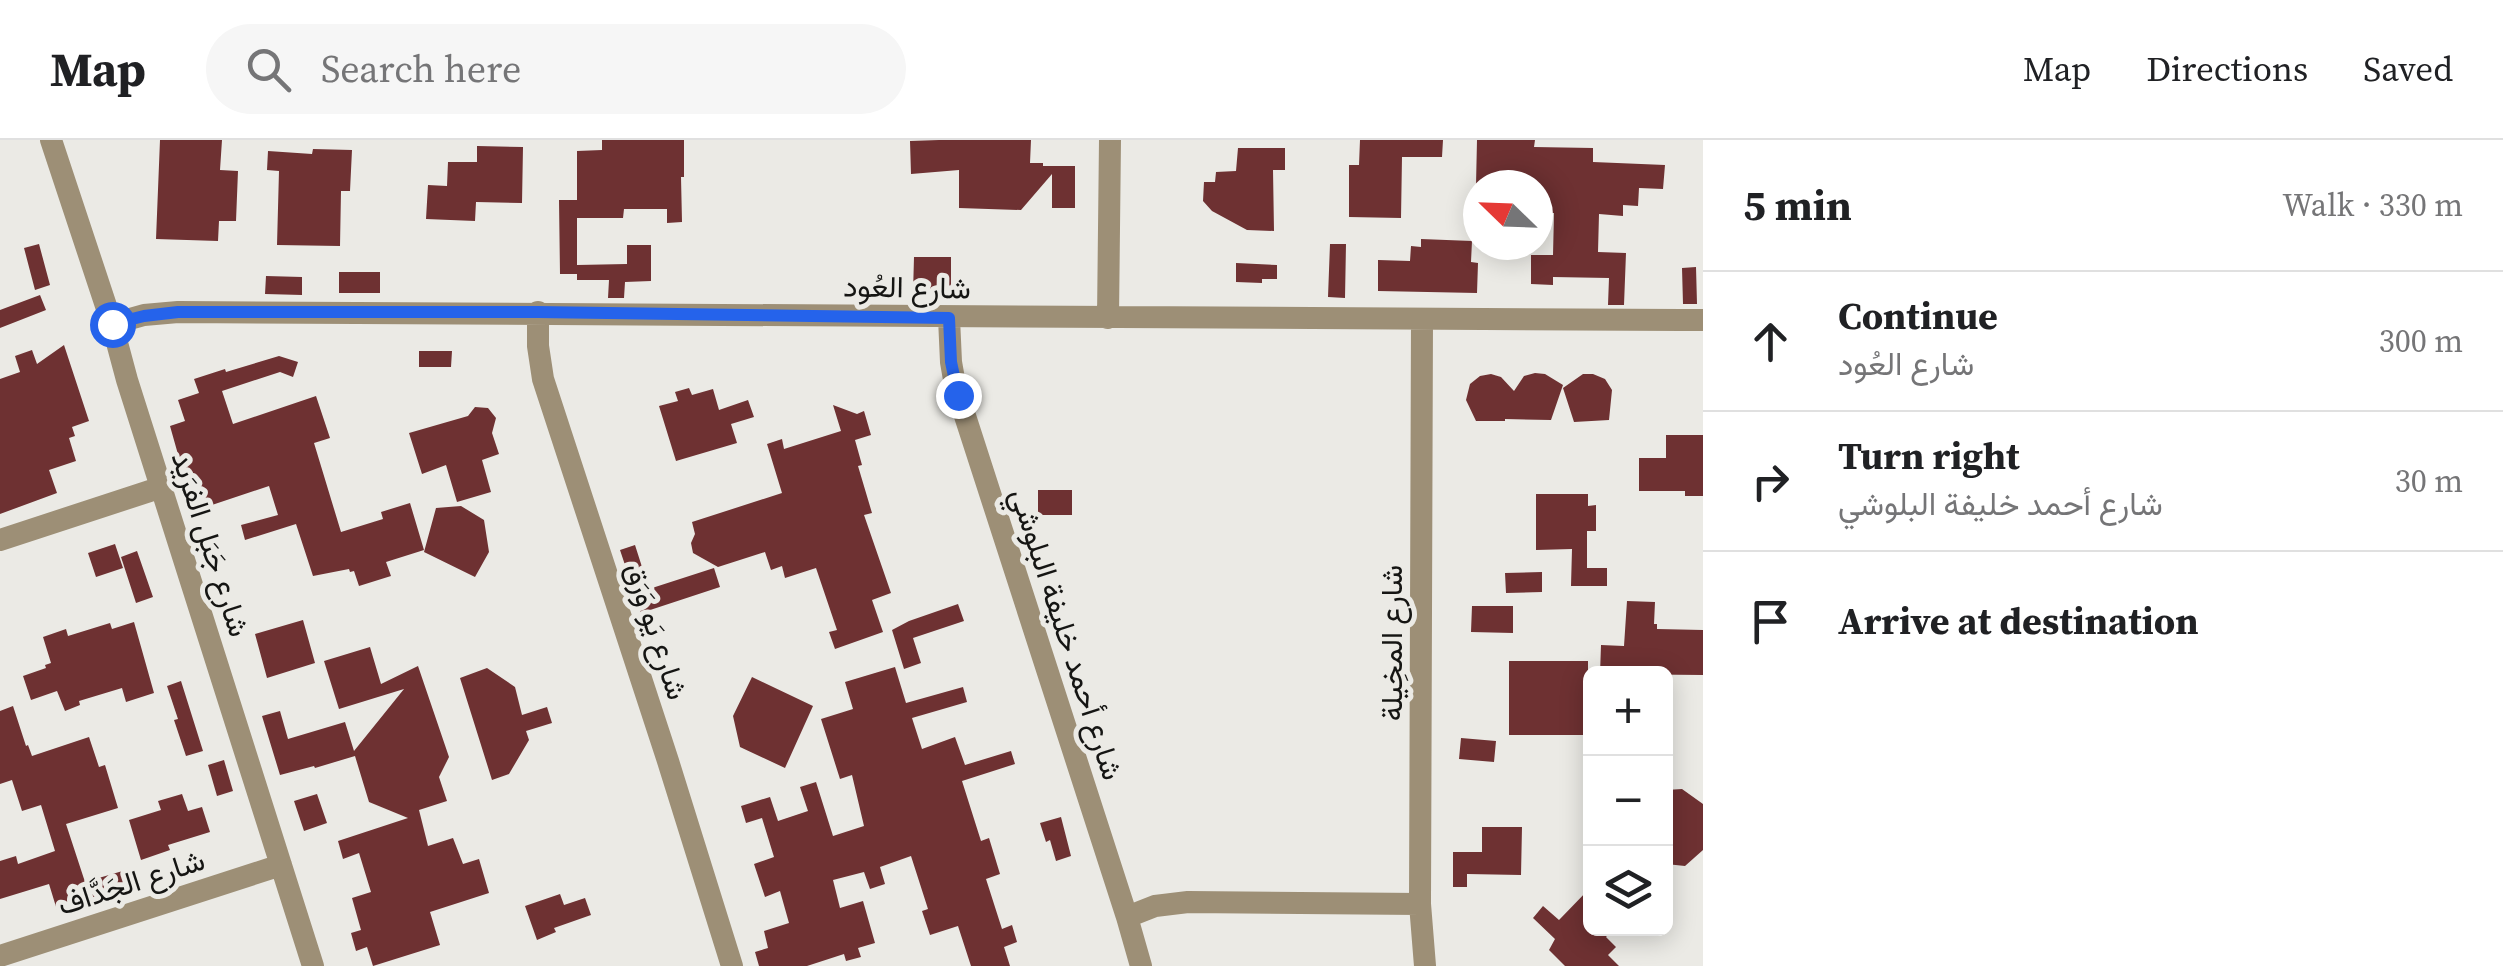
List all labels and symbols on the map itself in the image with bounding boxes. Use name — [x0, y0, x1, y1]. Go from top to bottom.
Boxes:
north arrow — [1463, 170, 1553, 260]
street label: شارع العُود — [843, 265, 971, 309]
route start — [90, 302, 136, 348]
route end — [936, 373, 982, 419]
street label: شارع جَبَل الفرَيد — [162, 446, 260, 642]
street label: شارع أحمد خليفة البلوشي — [997, 483, 1134, 786]
street label: شارع يَو وَرَق — [616, 557, 698, 705]
street label: شارع المخِيلة — [1371, 565, 1412, 721]
street label: شارع الجَدَّاف — [52, 839, 210, 925]

